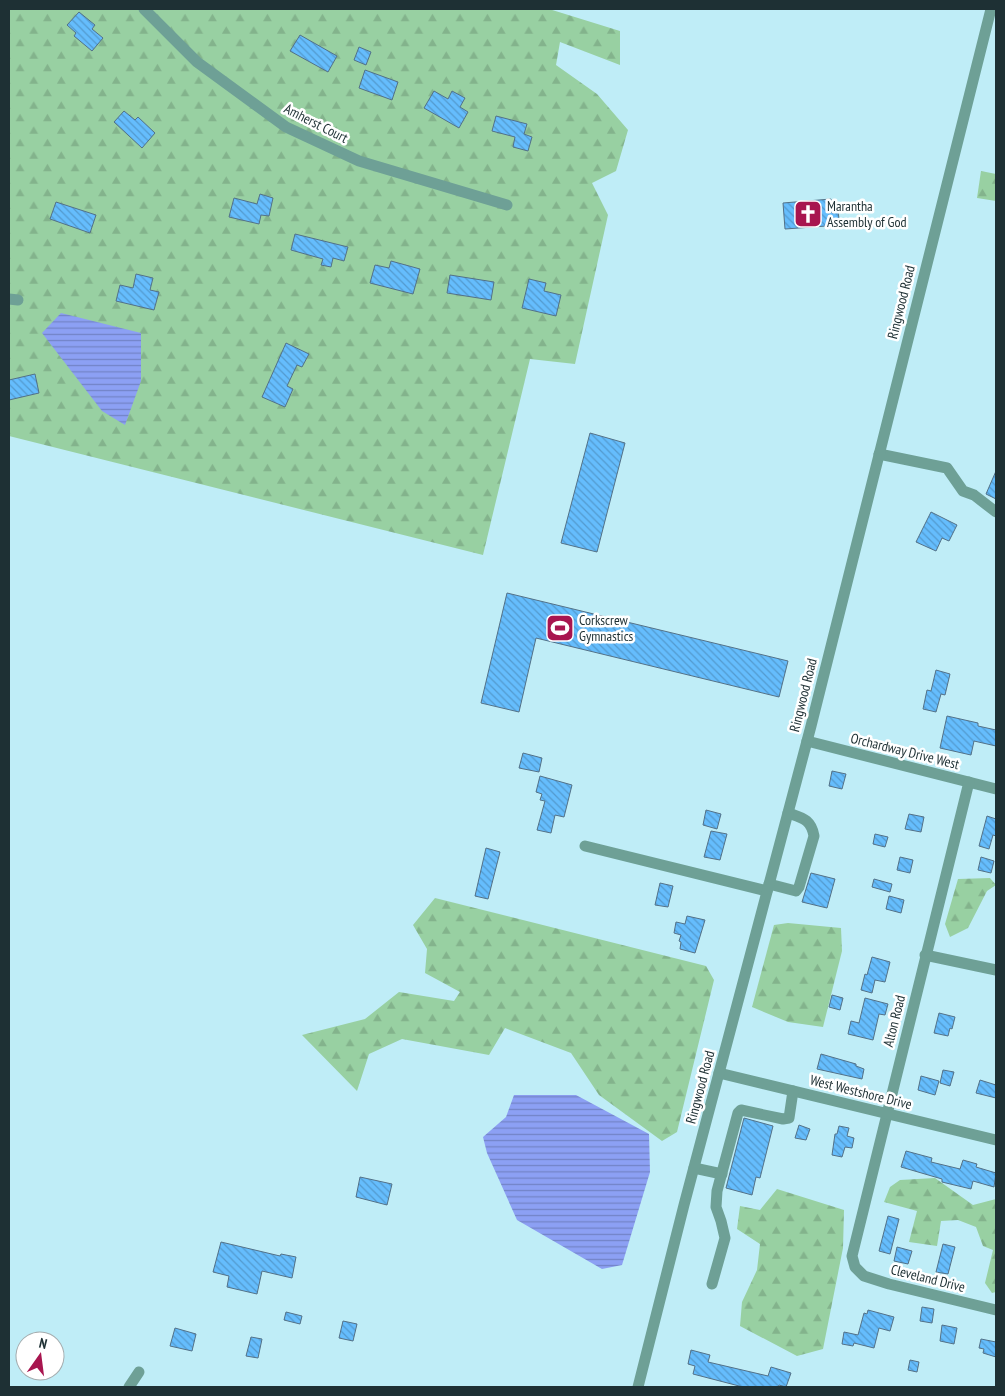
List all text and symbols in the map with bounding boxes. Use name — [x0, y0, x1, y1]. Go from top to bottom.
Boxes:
street label: Amherst Court — [281, 99, 351, 147]
place label: Marantha Assembly of God — [827, 197, 907, 231]
church icon: Marantha Assembly of God — [793, 199, 823, 229]
street label: Ringwood Road — [883, 263, 919, 341]
place label: Corkscrew Gymnastics — [579, 611, 634, 645]
sports icon: Corkscrew Gymnastics — [545, 613, 575, 643]
street label: Ringwood Road — [785, 656, 821, 734]
street label: Orchardway Drive West — [849, 729, 961, 773]
street label: Alton Road — [879, 993, 909, 1049]
street label: Ringwood Road — [682, 1048, 718, 1126]
street label: West Westshore Drive — [808, 1071, 914, 1113]
street label: Cleveland Drive — [889, 1260, 967, 1296]
north arrow — [15, 1331, 65, 1381]
text: N — [37, 1334, 49, 1353]

